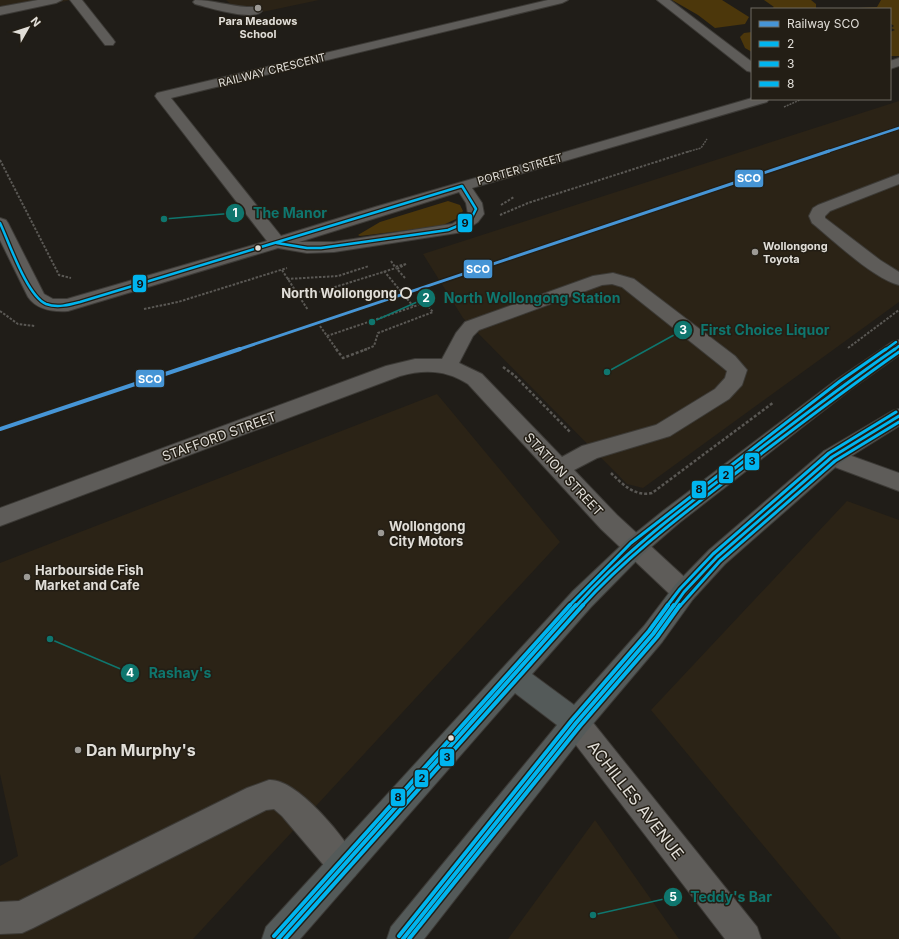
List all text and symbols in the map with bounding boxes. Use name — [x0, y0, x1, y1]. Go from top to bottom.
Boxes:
marker: Para Meadows School — [253, 3, 263, 13]
north arrow — [8, 8, 48, 48]
legend — [751, 8, 891, 100]
text: N — [28, 14, 44, 29]
place label: Para Meadows School — [218, 14, 298, 41]
text: Railway SCO — [787, 16, 859, 31]
text: 2 — [787, 36, 794, 51]
street label: RAILWAY CRESCENT — [217, 50, 327, 90]
text: 3 — [787, 56, 794, 71]
text: 8 — [787, 76, 794, 91]
street label: PORTER STREET — [476, 150, 564, 188]
line badge: SCO — [734, 169, 764, 188]
text: SCO — [737, 171, 761, 185]
callout: The Manor — [225, 200, 335, 226]
text: The Manor — [253, 204, 327, 221]
text: 1 — [232, 205, 238, 220]
line badge: 9 — [457, 213, 473, 233]
text: 9 — [461, 216, 469, 230]
place label: Wollongong Toyota — [763, 239, 828, 266]
unlabelled marker — [253, 243, 263, 253]
marker: Wollongong Toyota — [750, 247, 760, 257]
line badge: SCO — [463, 259, 493, 279]
text: SCO — [466, 262, 490, 276]
line badge: 9 — [132, 274, 147, 293]
text: 9 — [136, 277, 144, 291]
place label: North Wollongong — [281, 285, 397, 301]
callout: North Wollongong Station — [416, 285, 628, 311]
marker: North Wollongong — [400, 287, 412, 299]
text: North Wollongong Station — [444, 289, 620, 306]
text: 2 — [422, 290, 430, 305]
callout: First Choice Liquor — [673, 317, 838, 343]
text: First Choice Liquor — [701, 321, 830, 338]
text: 3 — [679, 322, 687, 337]
line badge: SCO — [135, 369, 165, 388]
text: SCO — [138, 372, 162, 386]
street label: STAFFORD STREET — [160, 408, 278, 464]
street label: STATION STREET — [521, 429, 607, 519]
line badge: 3 — [744, 452, 760, 471]
text: 3 — [748, 454, 756, 468]
line badge: 2 — [718, 465, 734, 484]
text: 2 — [723, 468, 730, 482]
line badge: 8 — [691, 480, 707, 499]
text: 8 — [695, 482, 703, 496]
place label: Wollongong City Motors — [389, 518, 465, 549]
marker: Wollongong City Motors — [376, 528, 386, 538]
place label: Harbourside Fish Market and Cafe — [35, 562, 144, 593]
marker: Harbourside Fish Market and Cafe — [22, 572, 32, 582]
callout: Rashay's — [120, 660, 219, 686]
text: Rashay's — [149, 664, 211, 681]
text: 4 — [126, 665, 134, 680]
unlabelled marker — [446, 733, 456, 743]
street label: ACHILLES AVENUE — [583, 737, 689, 863]
place label: Dan Murphy's — [86, 740, 196, 760]
marker: Dan Murphy's — [73, 745, 83, 755]
line badge: 3 — [439, 748, 455, 767]
text: 3 — [443, 750, 451, 764]
line badge: 2 — [414, 769, 429, 788]
text: 2 — [419, 771, 426, 785]
line badge: 8 — [390, 788, 406, 807]
text: 8 — [394, 790, 402, 804]
callout: Teddy's Bar — [663, 884, 780, 910]
text: Teddy's Bar — [690, 888, 772, 905]
text: 5 — [669, 889, 677, 904]

